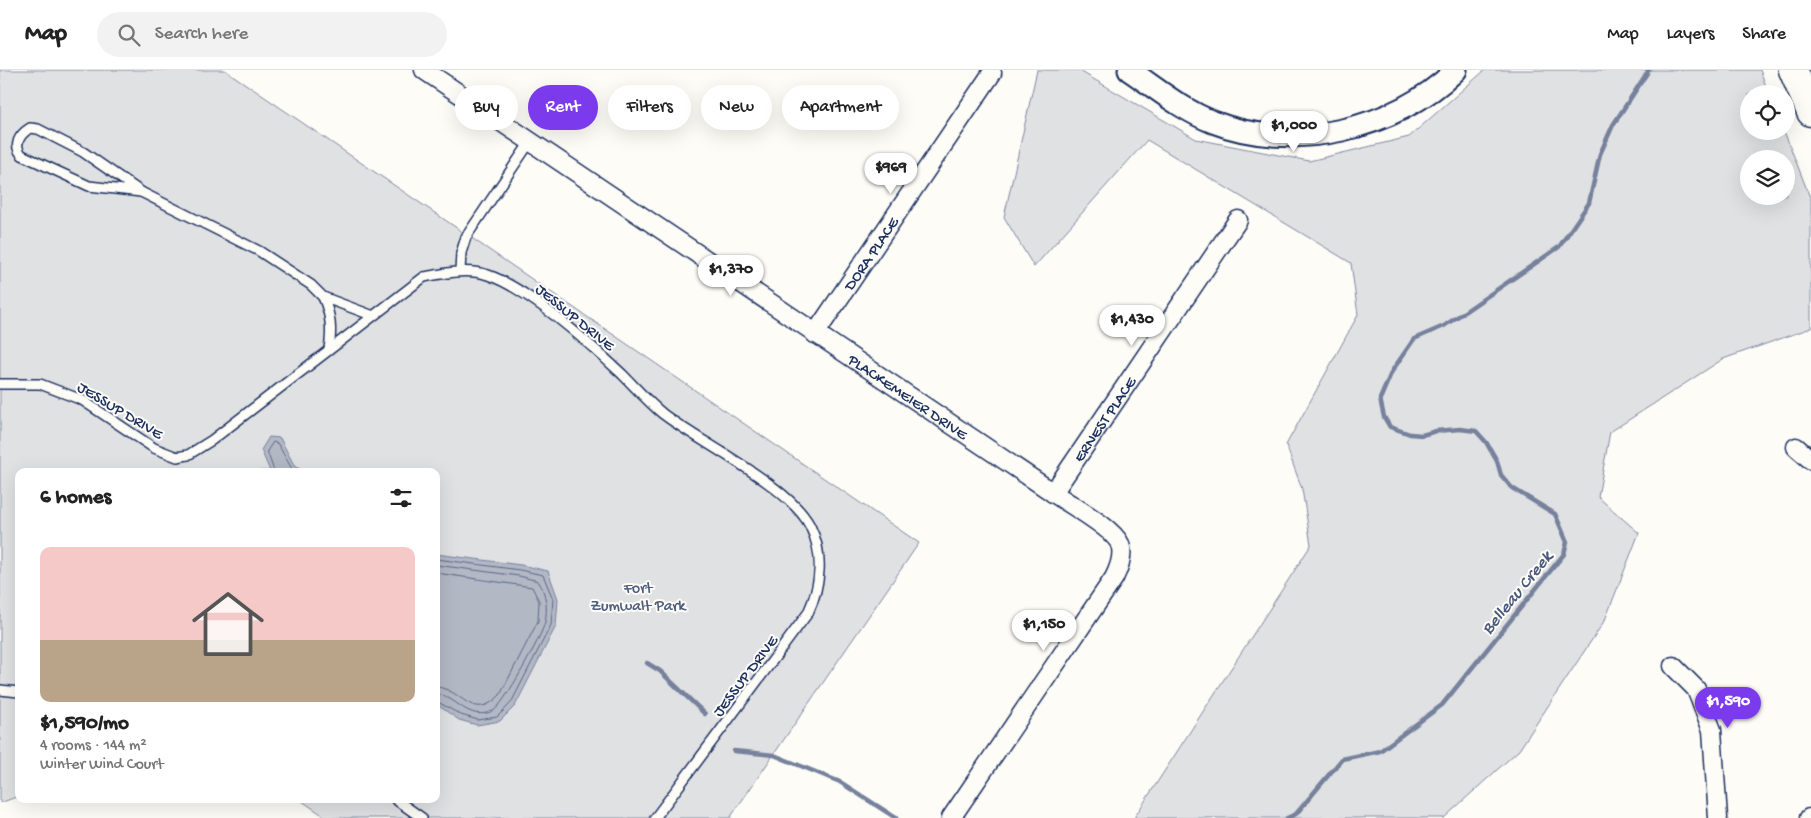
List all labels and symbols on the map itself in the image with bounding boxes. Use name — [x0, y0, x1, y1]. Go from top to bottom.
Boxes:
pin: $1,000 — [1253, 111, 1335, 153]
pin: $969 — [861, 152, 921, 195]
street label: DORA PLACE — [841, 214, 905, 296]
pin: $1,370 — [690, 254, 772, 297]
street label: JESSUP DRIVE — [530, 281, 618, 357]
pin: $1,430 — [1091, 304, 1173, 347]
street label: PLACKEMEIER DRIVE — [842, 351, 971, 446]
street label: ERNEST PLACE — [1071, 373, 1143, 467]
street label: JESSUP DRIVE — [73, 379, 166, 446]
water label: Belleau Creek — [1478, 546, 1559, 639]
park label: Fort Zumwalt Park — [591, 580, 687, 617]
pin: $1,150 — [1003, 610, 1085, 652]
street label: JESSUP DRIVE — [710, 632, 784, 721]
pin: $1,590 — [1687, 686, 1769, 729]

